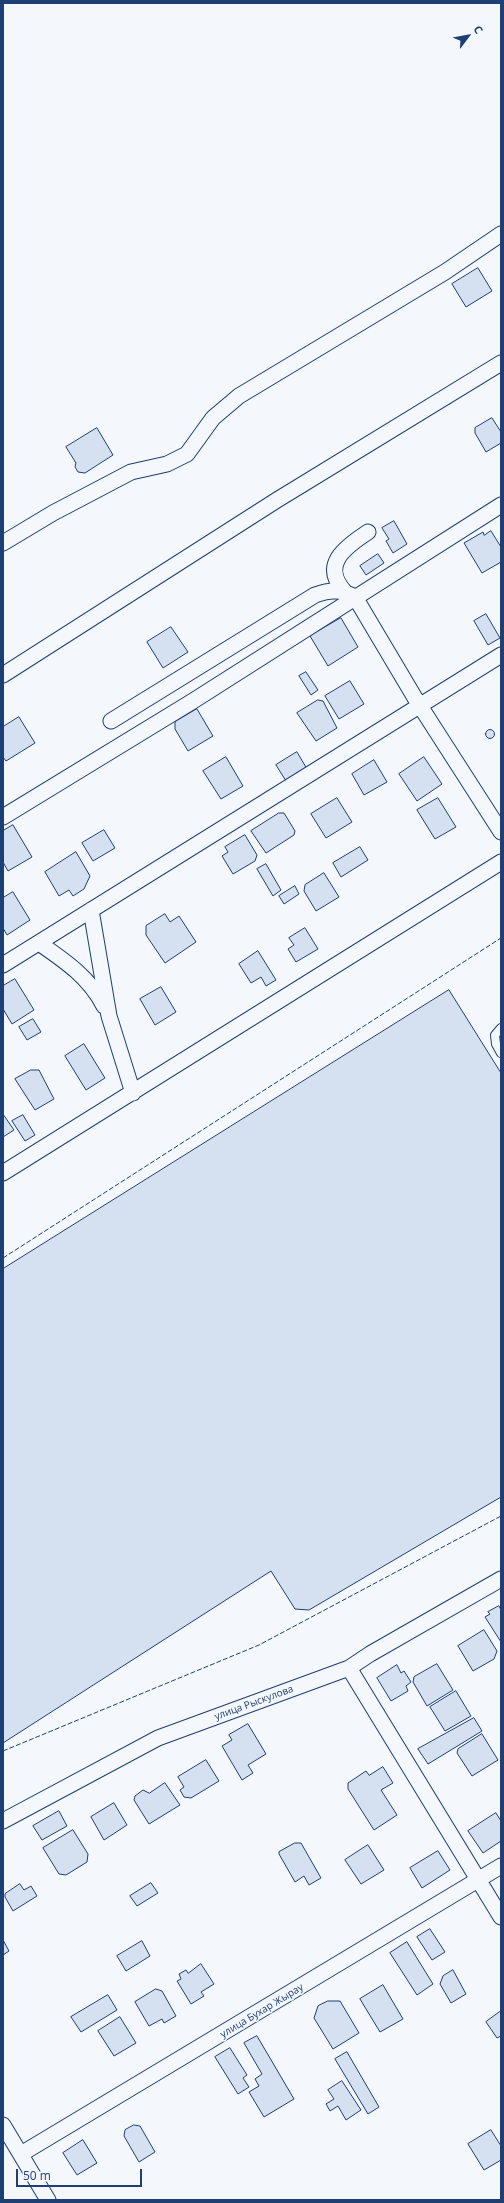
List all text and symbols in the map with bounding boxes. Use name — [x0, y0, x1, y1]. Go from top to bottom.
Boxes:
north arrow — [448, 16, 488, 56]
text: С — [470, 22, 487, 36]
street label: улица Рыскулова — [213, 1683, 295, 1723]
street label: улица Бухар Жырау — [218, 1981, 306, 2041]
scale bar — [18, 2161, 144, 2187]
text: 50 m — [23, 2167, 51, 2184]

